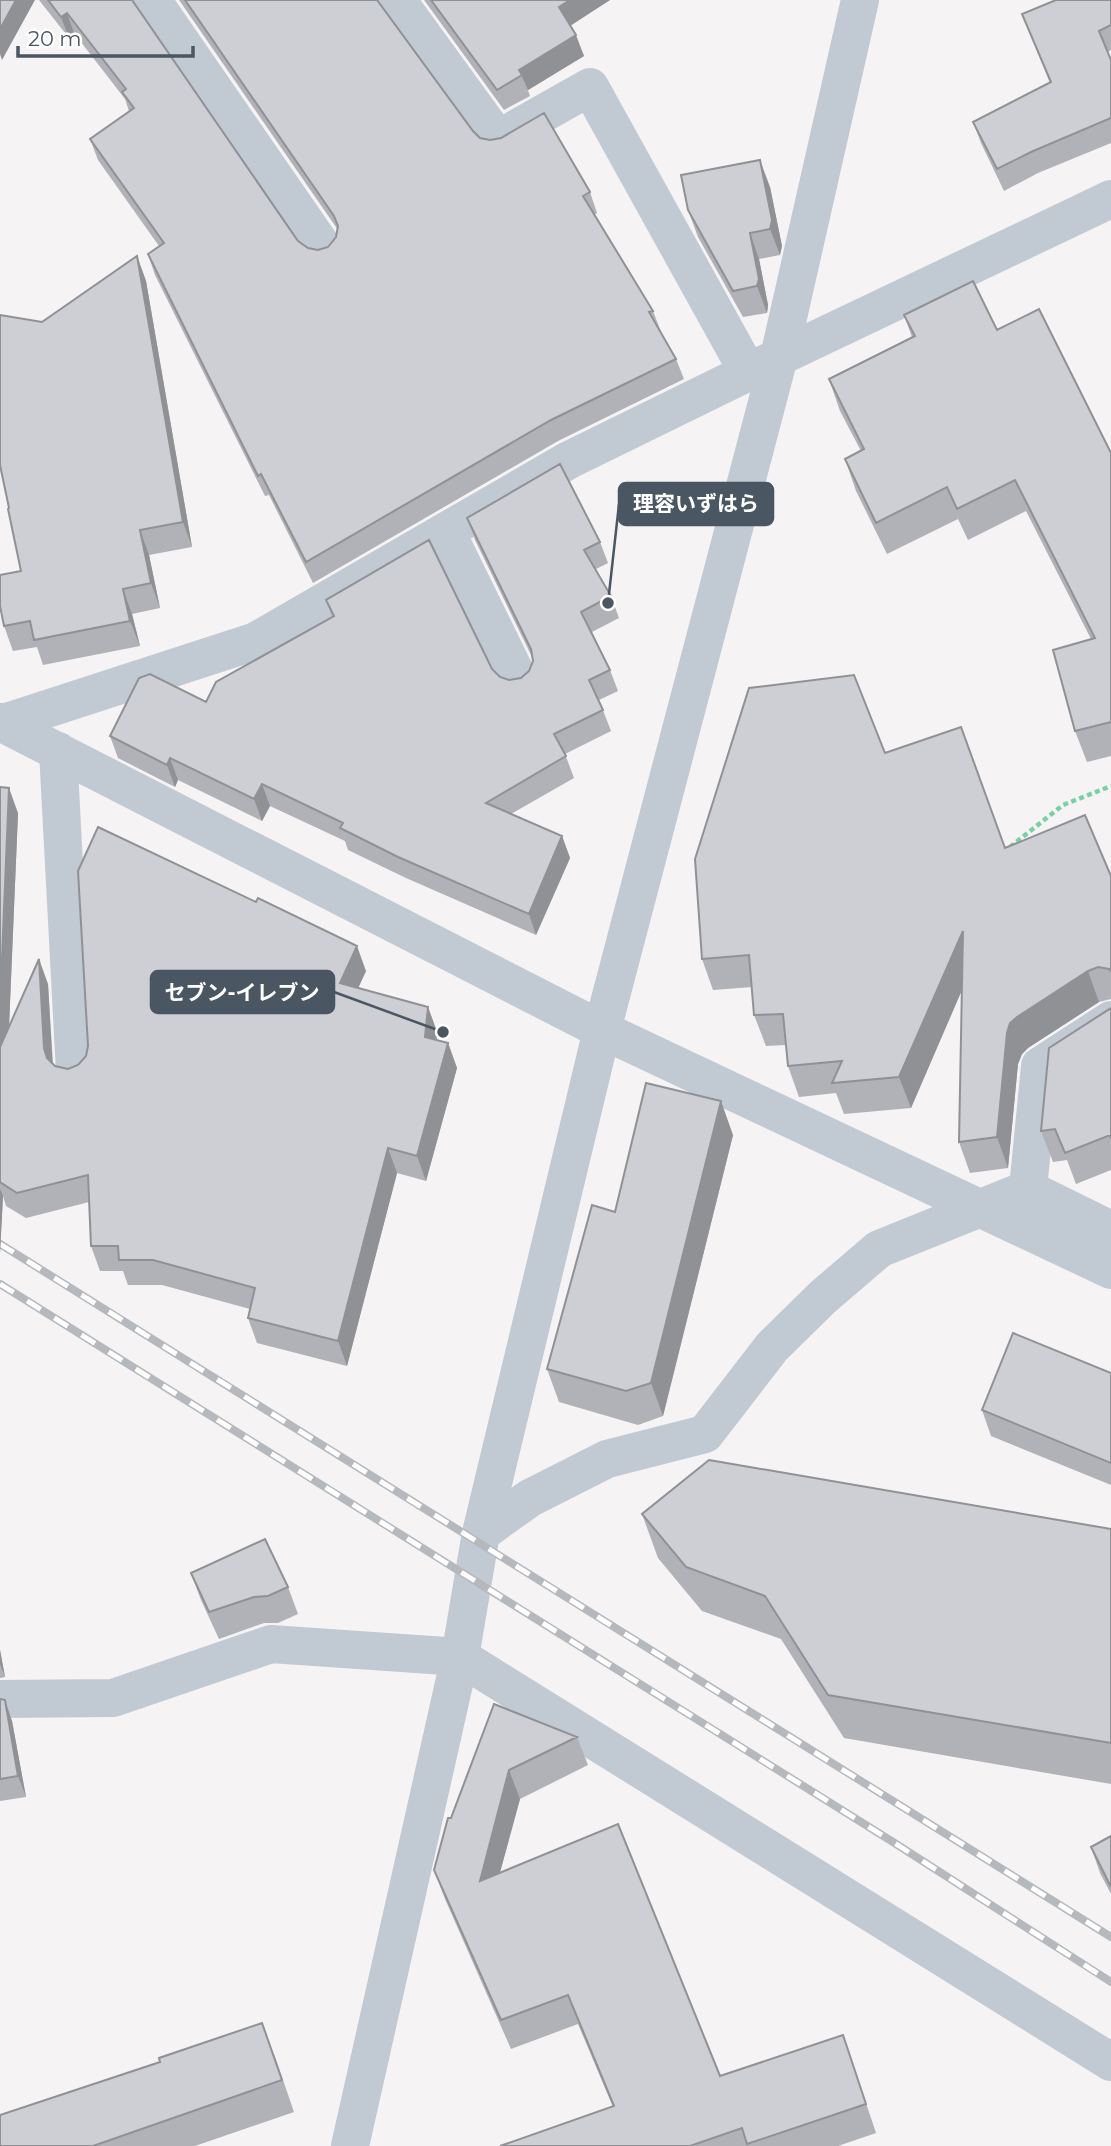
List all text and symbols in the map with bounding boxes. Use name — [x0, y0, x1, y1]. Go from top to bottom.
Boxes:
scale bar — [18, 14, 192, 58]
text: 20 m — [28, 26, 82, 51]
callout: 理容いずはら — [619, 483, 773, 525]
text: 理容いずはら — [633, 491, 759, 516]
callout: セブン-イレブン — [151, 971, 334, 1013]
text: セブン-イレブン — [164, 980, 320, 1005]

